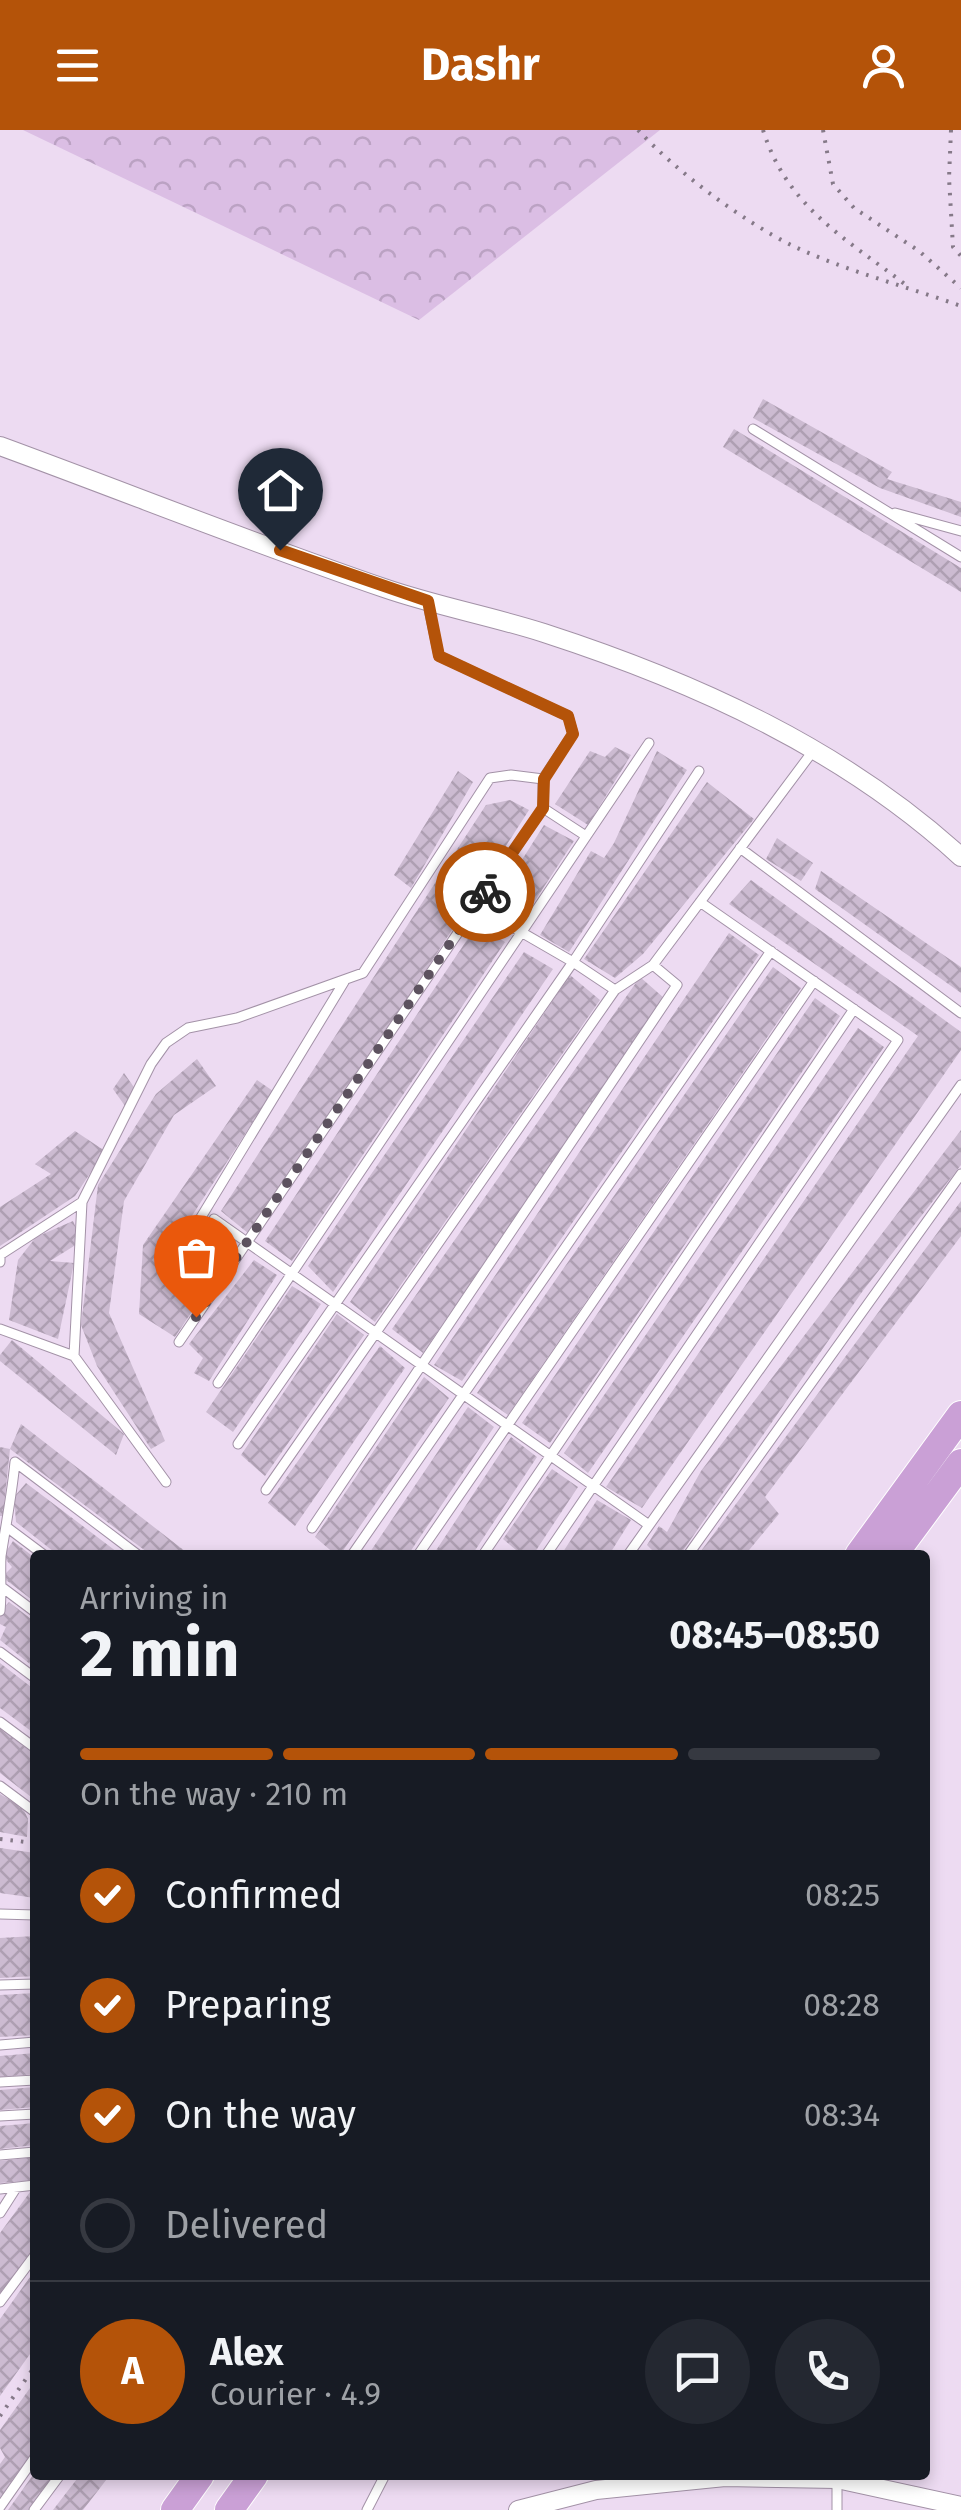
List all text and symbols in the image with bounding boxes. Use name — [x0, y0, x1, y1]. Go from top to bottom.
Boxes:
icon: menu — [50, 38, 105, 93]
text: Dashr — [421, 38, 540, 92]
icon: person — [856, 38, 911, 93]
pin — [238, 448, 323, 551]
icon: home — [253, 463, 308, 518]
courier — [435, 842, 535, 942]
icon: bike — [458, 865, 513, 920]
pin — [154, 1215, 239, 1318]
icon: bag — [169, 1230, 224, 1285]
text: Arriving in — [80, 1579, 228, 1617]
text: 08:45–08:50 — [669, 1612, 880, 1658]
text: 2 min — [80, 1615, 240, 1693]
text: On the way · 210 m — [80, 1775, 348, 1813]
icon: check — [80, 1868, 135, 1923]
text: Confirmed — [165, 1872, 343, 1918]
text: 08:25 — [805, 1876, 880, 1914]
icon: check — [80, 1978, 135, 2033]
text: Preparing — [165, 1982, 331, 2028]
text: 08:28 — [803, 1986, 880, 2024]
icon: check — [80, 2088, 135, 2143]
text: On the way — [165, 2092, 356, 2138]
text: 08:34 — [804, 2096, 880, 2134]
text: Delivered — [165, 2202, 328, 2248]
button: chat — [645, 2319, 750, 2424]
button: phone — [775, 2319, 880, 2424]
text: Alex — [210, 2329, 283, 2375]
text: A — [121, 2348, 144, 2394]
text: Courier · 4.9 — [210, 2375, 381, 2413]

